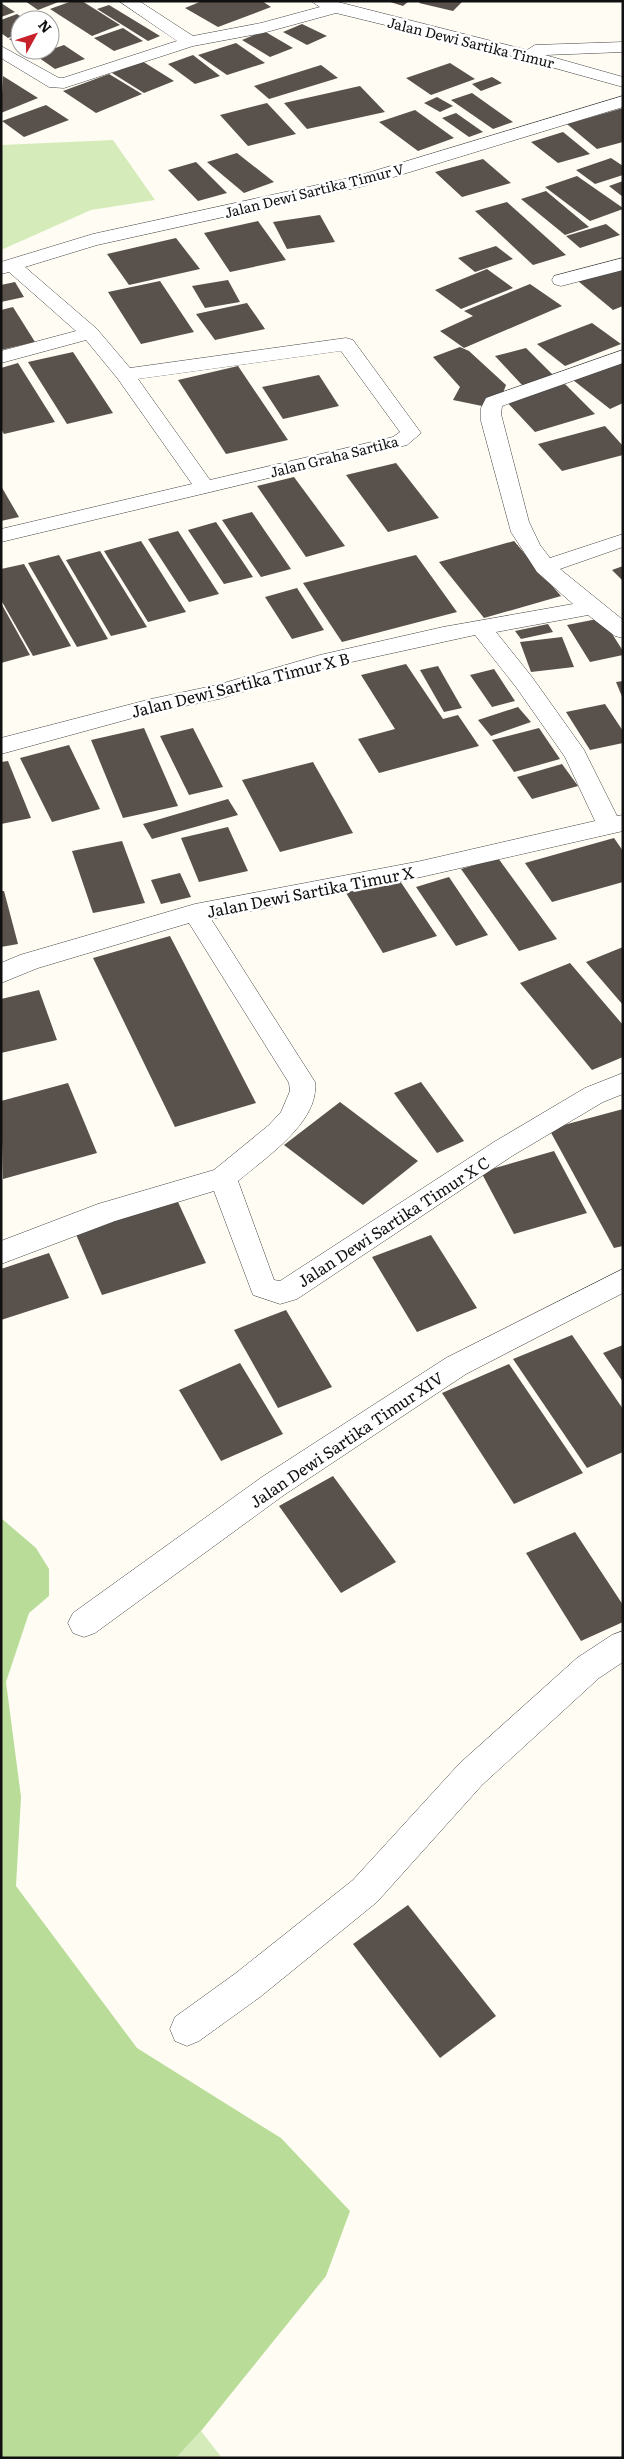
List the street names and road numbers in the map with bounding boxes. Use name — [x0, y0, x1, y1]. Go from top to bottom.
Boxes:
street label: Jalan Dewi Sartika Timur — [385, 12, 557, 73]
street label: Jalan Dewi Sartika Timur V — [222, 158, 407, 222]
street label: Jalan Graha Sartika — [268, 430, 401, 482]
street label: Jalan Dewi Sartika Timur X B — [128, 645, 352, 723]
street label: Jalan Dewi Sartika Timur X — [204, 859, 416, 923]
street label: Jalan Dewi Sartika Timur X C — [292, 1150, 494, 1292]
street label: Jalan Dewi Sartika Timur XIV — [244, 1365, 448, 1513]

